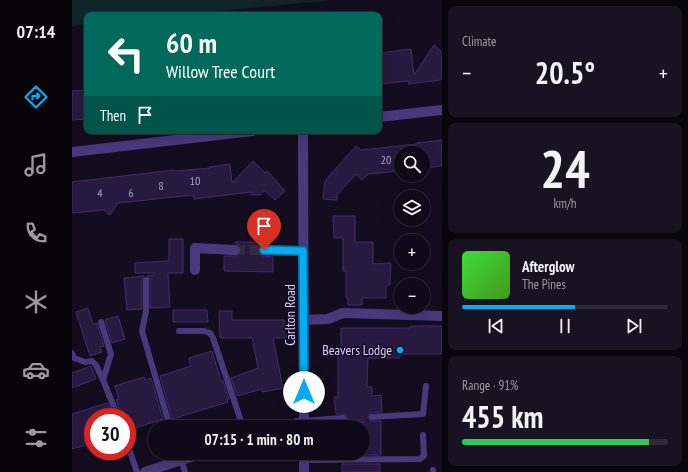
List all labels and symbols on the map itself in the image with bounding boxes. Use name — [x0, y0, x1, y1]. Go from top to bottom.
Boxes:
house number: 20 — [381, 152, 391, 167]
house number: 10 — [190, 173, 200, 188]
house number: 8 — [158, 178, 164, 193]
house number: 4 — [97, 185, 103, 200]
house number: 6 — [128, 185, 134, 200]
pin — [247, 209, 281, 250]
street label: Carlton Road — [281, 284, 299, 346]
place label: Beavers Lodge — [322, 341, 392, 359]
marker: Beavers Lodge — [395, 345, 405, 355]
position arrow — [283, 371, 325, 413]
speed limit sign: 30 — [84, 408, 136, 460]

